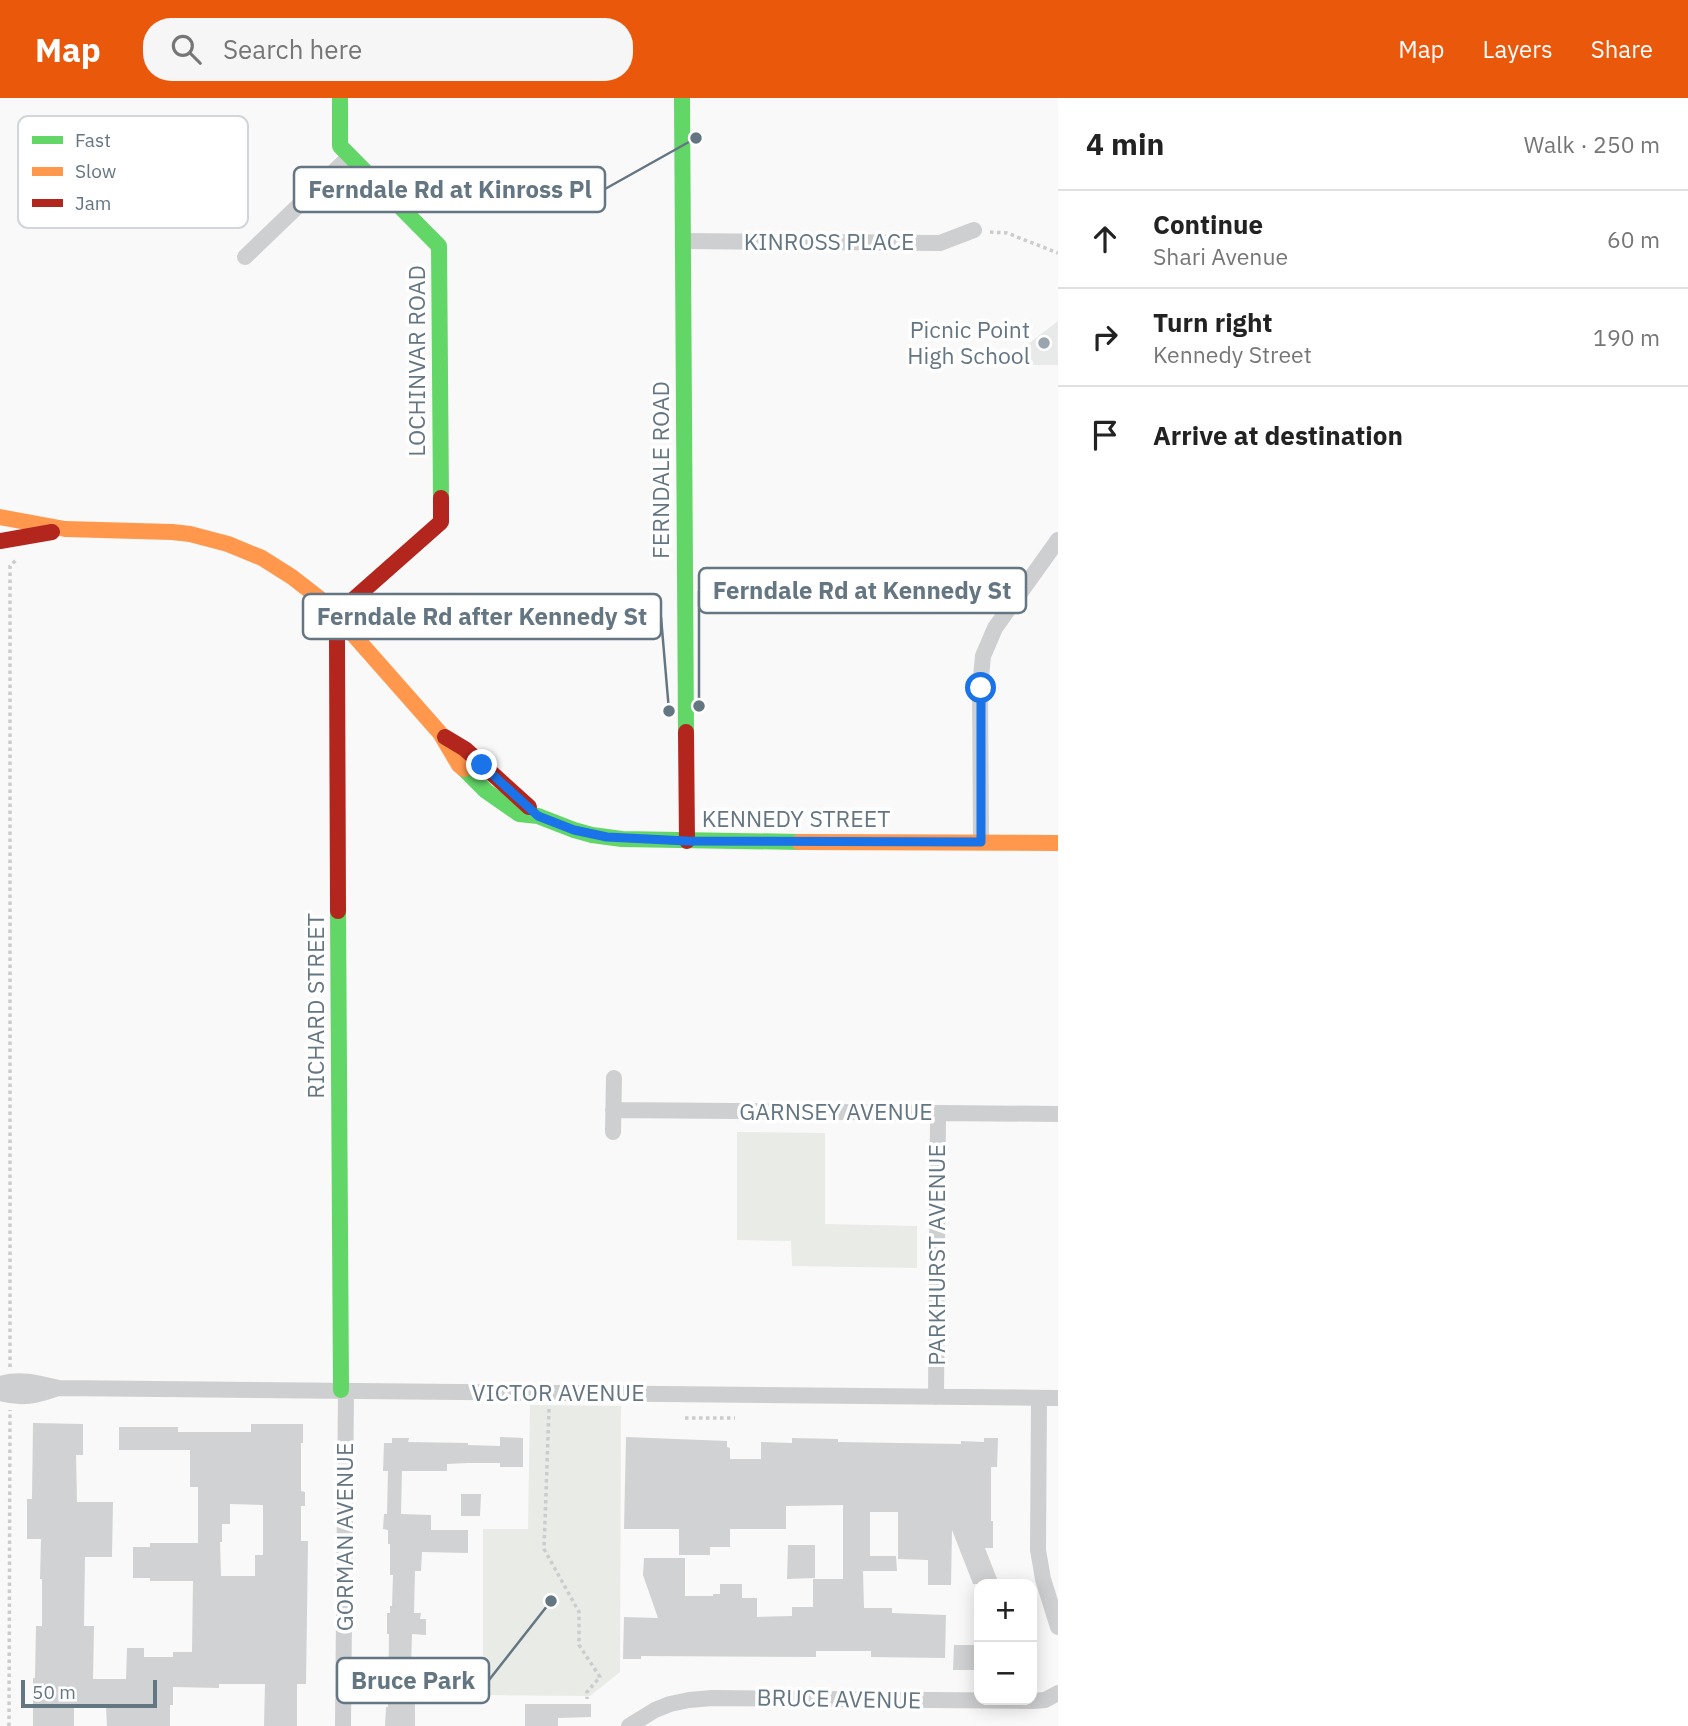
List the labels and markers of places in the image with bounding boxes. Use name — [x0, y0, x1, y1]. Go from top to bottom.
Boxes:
callout: Ferndale Rd at Kinross Pl — [294, 167, 605, 212]
place label: Picnic Point High School — [907, 314, 1030, 370]
marker: Picnic Point High School — [1036, 335, 1052, 351]
callout: Ferndale Rd at Kennedy St — [699, 568, 1026, 613]
callout: Ferndale Rd after Kennedy St — [303, 594, 661, 639]
callout: Bruce Park — [337, 1658, 489, 1703]

